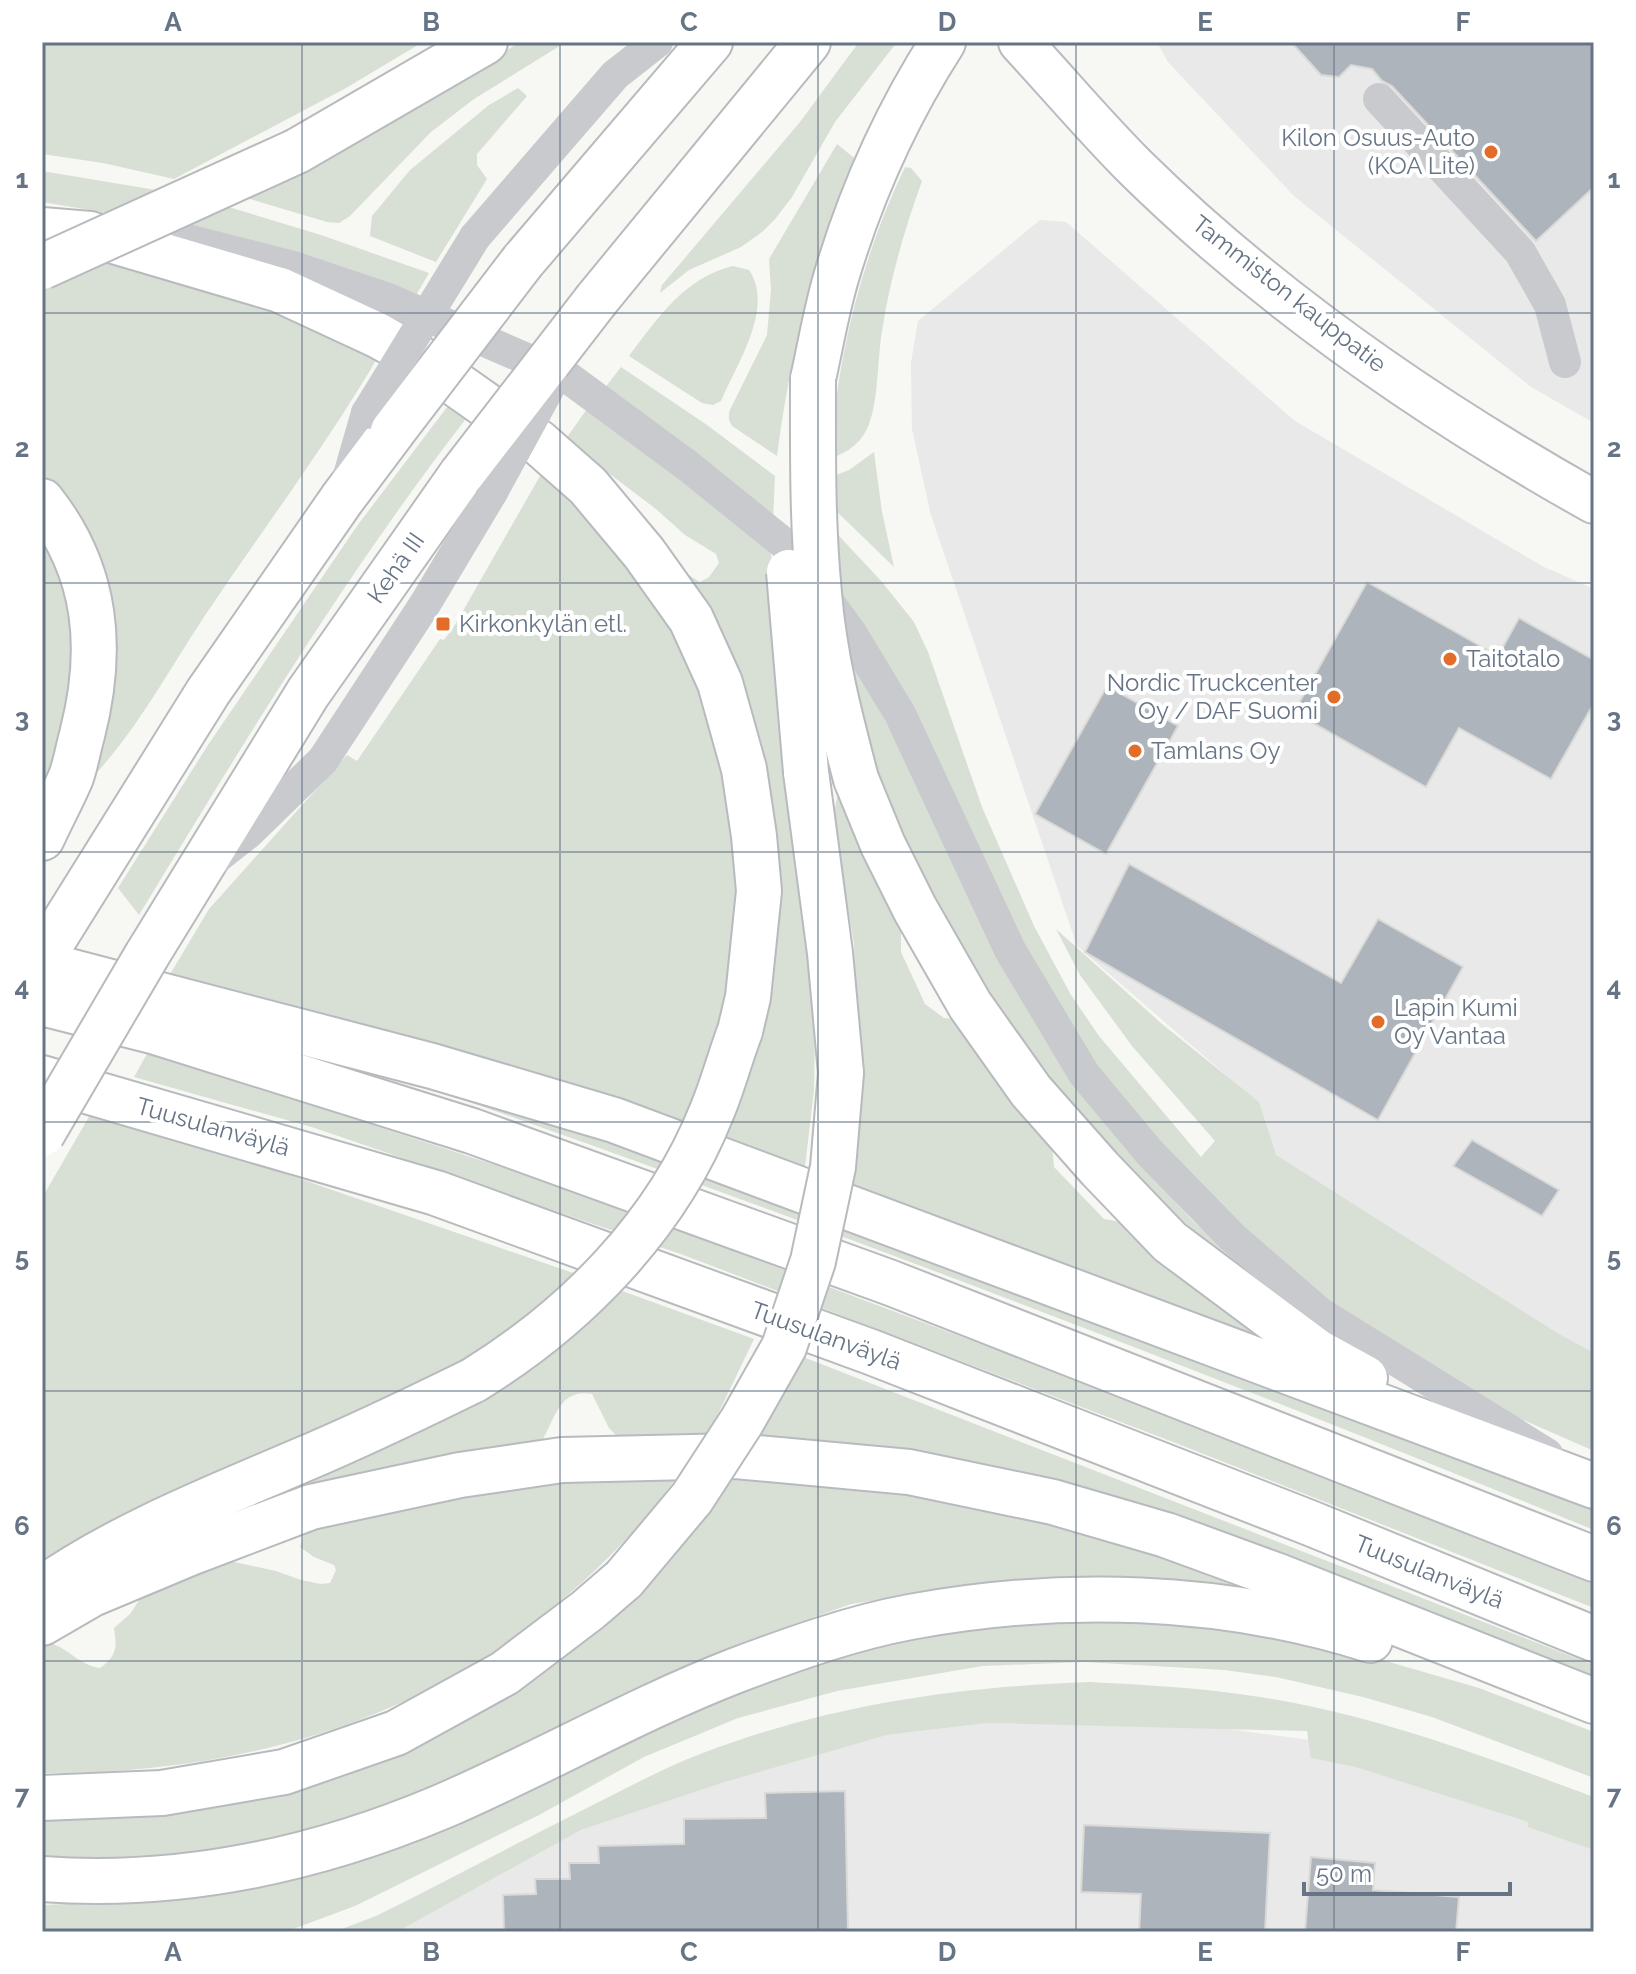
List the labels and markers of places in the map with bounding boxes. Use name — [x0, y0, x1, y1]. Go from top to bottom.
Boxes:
place label: Kilon Osuus-Auto (KOA Lite) — [1281, 123, 1475, 180]
marker: Kilon Osuus-Auto (KOA Lite) — [1482, 143, 1500, 161]
place label: Kirkonkylän etl. — [459, 609, 627, 638]
marker: Kirkonkylän etl. — [434, 615, 452, 633]
place label: Taitotalo — [1466, 644, 1560, 673]
marker: Taitotalo — [1441, 650, 1459, 668]
place label: Nordic Truckcenter Oy / DAF Suomi — [1107, 668, 1319, 725]
marker: Nordic Truckcenter Oy / DAF Suomi — [1325, 688, 1343, 706]
place label: Tamlans Oy — [1151, 736, 1281, 765]
marker: Tamlans Oy — [1126, 742, 1144, 760]
place label: Lapin Kumi Oy Vantaa — [1394, 993, 1518, 1050]
marker: Lapin Kumi Oy Vantaa — [1369, 1013, 1387, 1031]

